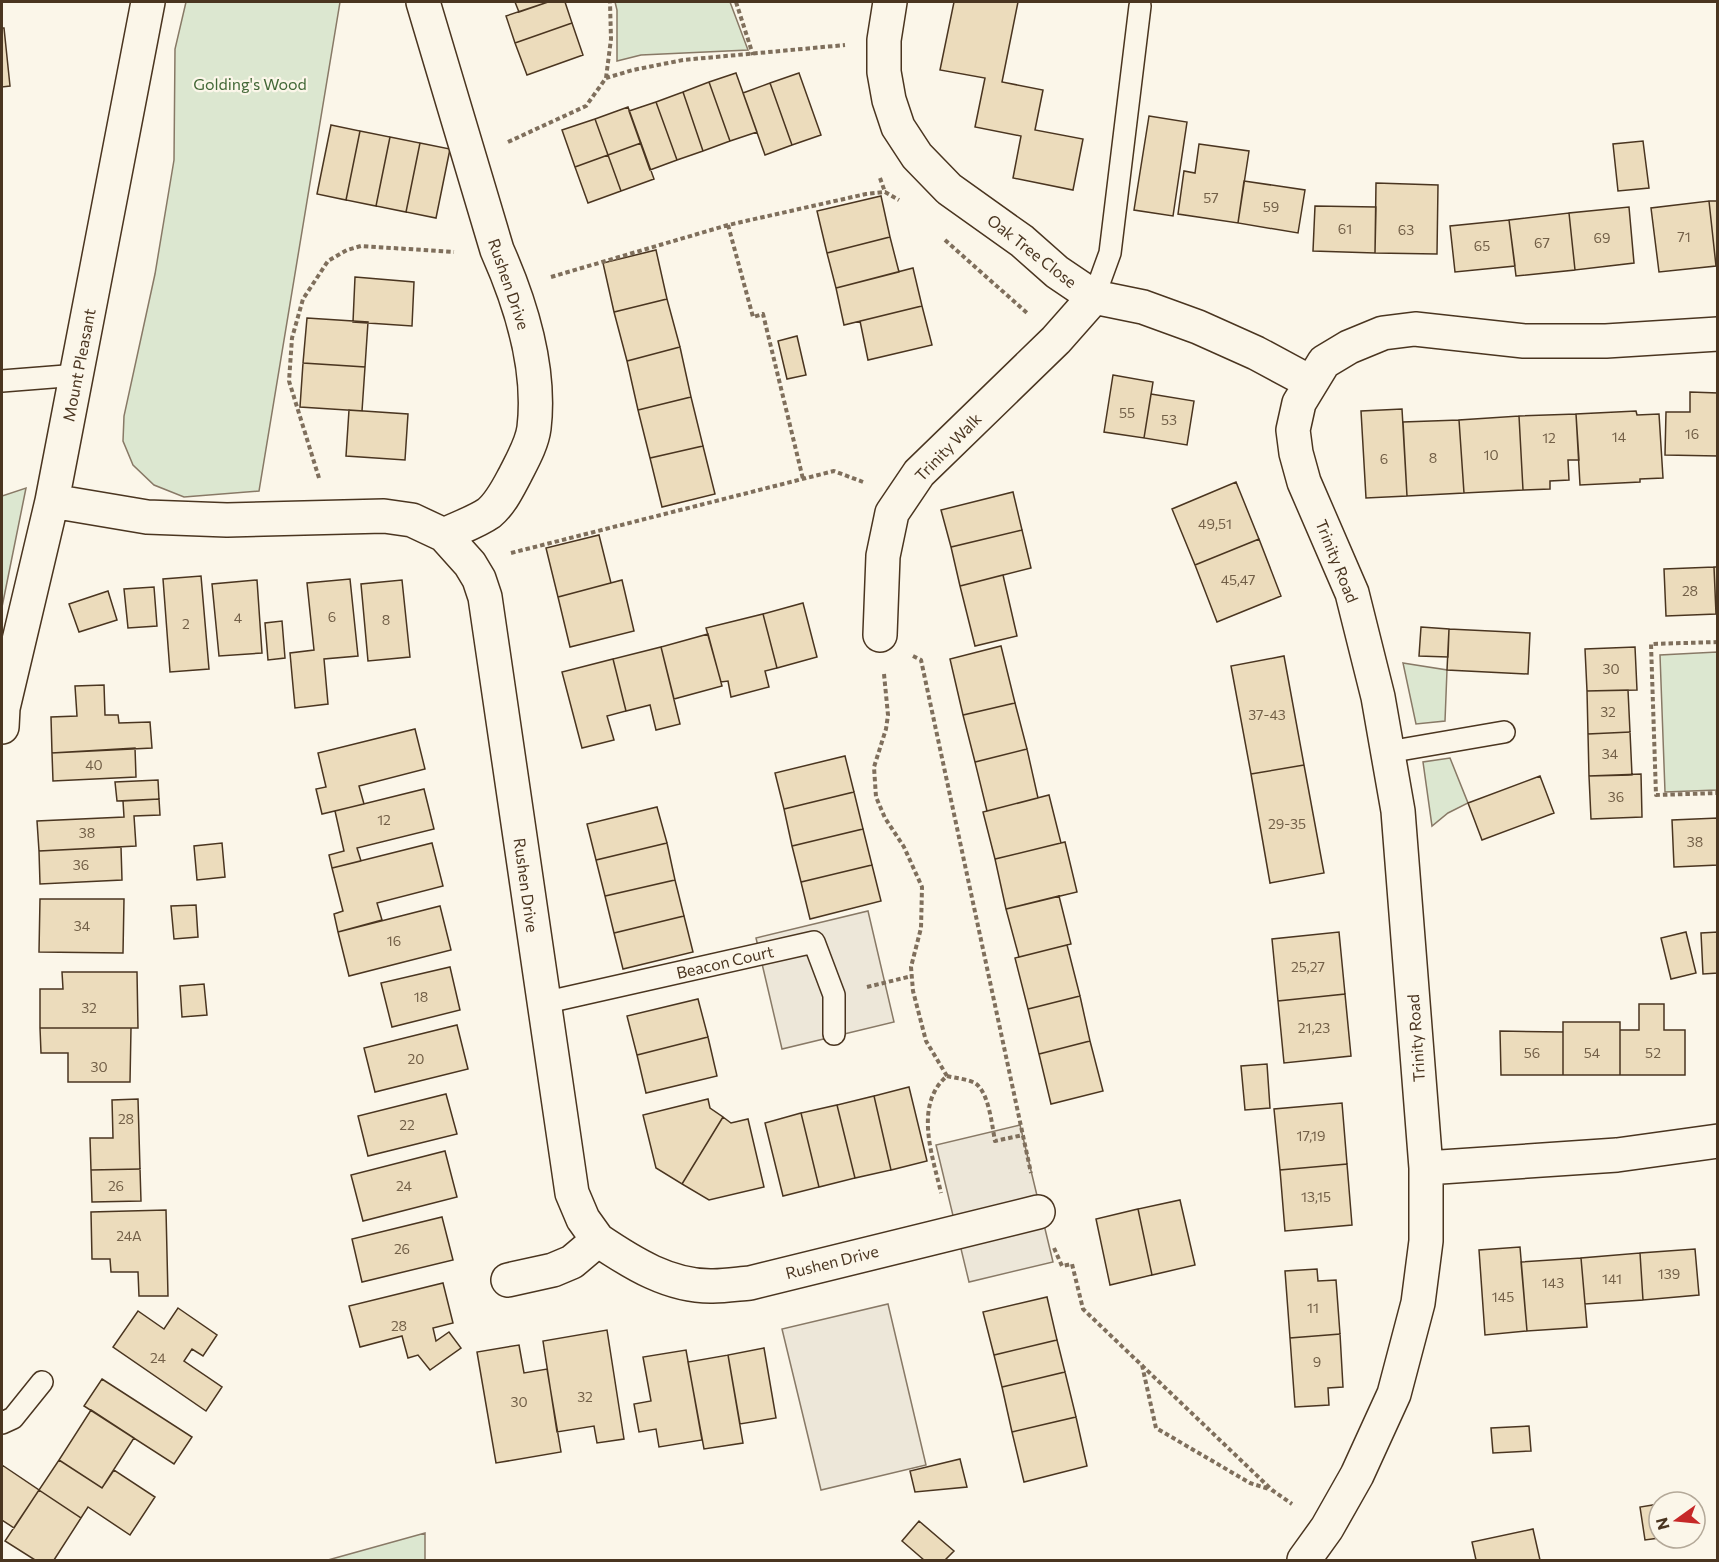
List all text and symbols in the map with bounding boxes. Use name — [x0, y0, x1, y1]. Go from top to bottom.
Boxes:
park label: Golding's Wood — [193, 74, 307, 93]
house number: 57 — [1203, 189, 1219, 206]
house number: 59 — [1263, 198, 1279, 215]
street label: Oak Tree Close — [984, 210, 1081, 291]
house number: 61 — [1338, 220, 1352, 237]
house number: 63 — [1398, 221, 1414, 238]
house number: 71 — [1677, 228, 1691, 245]
house number: 69 — [1594, 229, 1610, 246]
house number: 67 — [1534, 234, 1550, 251]
street label: Rushen Drive — [485, 236, 534, 332]
house number: 65 — [1474, 237, 1490, 254]
street label: Mount Pleasant — [58, 306, 99, 423]
house number: 55 — [1119, 404, 1135, 421]
street label: Trinity Walk — [911, 408, 985, 485]
house number: 53 — [1161, 411, 1177, 428]
house number: 16 — [1685, 425, 1699, 442]
house number: 14 — [1612, 428, 1627, 445]
house number: 12 — [1542, 429, 1556, 446]
house number: 10 — [1483, 446, 1499, 463]
house number: 8 — [1429, 449, 1437, 466]
house number: 6 — [1380, 450, 1388, 467]
house number: 49,51 — [1198, 515, 1232, 532]
street label: Trinity Road — [1312, 516, 1363, 605]
house number: 45,47 — [1221, 571, 1255, 588]
house number: 28 — [1682, 582, 1698, 599]
house number: 6 — [328, 608, 336, 625]
house number: 4 — [234, 609, 243, 626]
house number: 8 — [382, 611, 390, 628]
house number: 2 — [182, 615, 190, 632]
house number: 30 — [1602, 660, 1620, 677]
house number: 32 — [1600, 703, 1616, 720]
house number: 37-43 — [1248, 706, 1286, 723]
house number: 34 — [1602, 745, 1619, 762]
house number: 40 — [85, 756, 103, 773]
house number: 36 — [1608, 788, 1624, 805]
house number: 12 — [377, 811, 391, 828]
house number: 29-35 — [1268, 815, 1306, 832]
house number: 38 — [79, 824, 95, 841]
house number: 38 — [1687, 833, 1703, 850]
street label: Rushen Drive — [510, 836, 543, 933]
house number: 36 — [73, 856, 89, 873]
house number: 34 — [74, 917, 91, 934]
house number: 16 — [387, 932, 401, 949]
street label: Beacon Court — [674, 941, 776, 982]
house number: 25,27 — [1291, 958, 1325, 975]
house number: 18 — [414, 988, 428, 1005]
street label: Trinity Road — [1403, 993, 1428, 1083]
house number: 32 — [81, 999, 97, 1016]
house number: 21,23 — [1298, 1019, 1330, 1036]
house number: 56 — [1524, 1044, 1540, 1061]
house number: 54 — [1584, 1044, 1601, 1061]
house number: 52 — [1645, 1044, 1661, 1061]
house number: 20 — [408, 1050, 424, 1067]
house number: 30 — [90, 1058, 108, 1075]
house number: 28 — [118, 1110, 134, 1127]
house number: 22 — [399, 1116, 415, 1133]
house number: 17,19 — [1296, 1127, 1326, 1144]
house number: 26 — [108, 1177, 124, 1194]
house number: 24 — [396, 1177, 413, 1194]
house number: 13,15 — [1301, 1188, 1331, 1205]
house number: 24A — [116, 1227, 142, 1244]
house number: 26 — [394, 1240, 410, 1257]
street label: Rushen Drive — [783, 1241, 880, 1282]
house number: 139 — [1658, 1265, 1680, 1282]
house number: 141 — [1602, 1270, 1622, 1287]
house number: 143 — [1542, 1274, 1564, 1291]
house number: 145 — [1492, 1288, 1514, 1305]
house number: 11 — [1307, 1299, 1319, 1316]
house number: 28 — [391, 1317, 407, 1334]
house number: 24 — [150, 1349, 167, 1366]
house number: 9 — [1313, 1353, 1321, 1370]
house number: 32 — [577, 1388, 593, 1405]
house number: 30 — [510, 1393, 528, 1410]
north arrow — [1647, 1490, 1707, 1550]
text: N — [1651, 1516, 1673, 1532]

